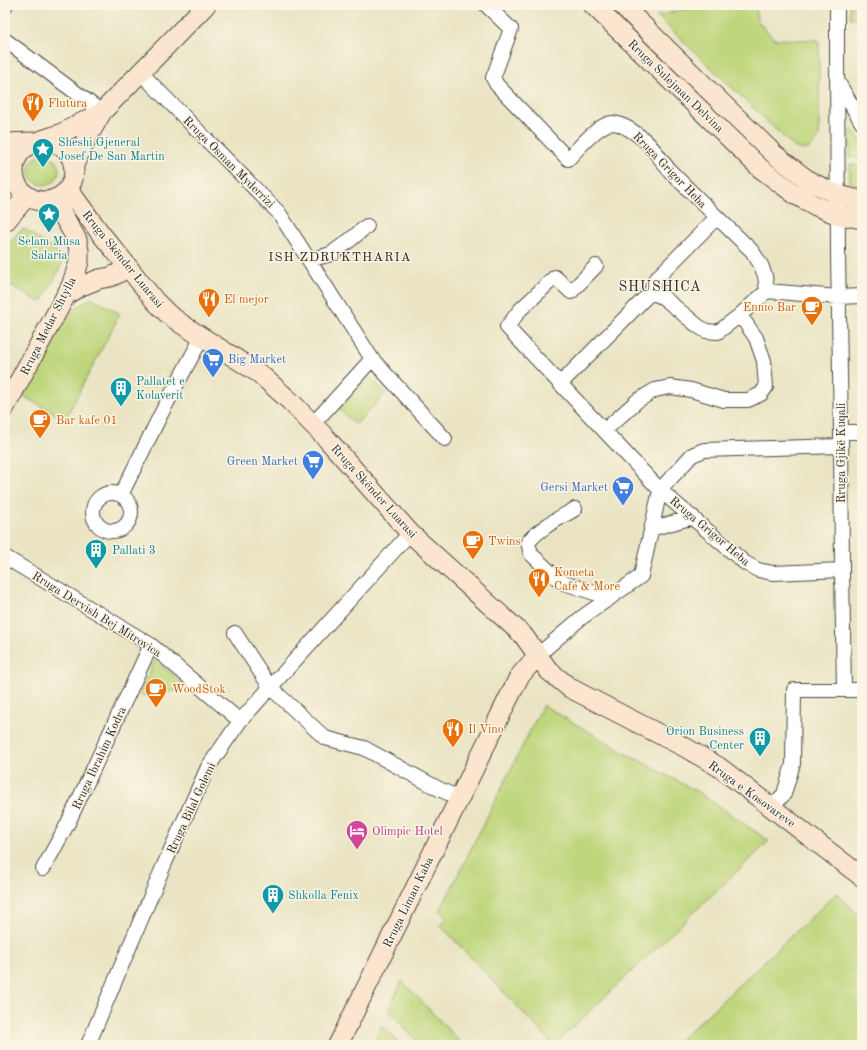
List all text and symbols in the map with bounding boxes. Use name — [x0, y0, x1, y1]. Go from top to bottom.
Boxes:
street label: Rruga Sulejman Delvina — [625, 38, 725, 135]
restaurant icon: Flutura — [20, 90, 46, 123]
place label: Flutura — [48, 98, 87, 110]
street label: Rruga Osman Myderrizi — [180, 115, 276, 211]
street label: Rruga Grigor Heba — [630, 130, 708, 211]
place icon: Sheshi Gjeneral Josef De San Martin — [30, 136, 56, 169]
place label: Sheshi Gjeneral Josef De San Martin — [58, 137, 165, 163]
place icon: Selam Musa Salaria — [36, 201, 62, 234]
street label: Rruga Skënder Luarasi — [79, 209, 165, 310]
place label: Selam Musa Salaria — [18, 236, 80, 262]
district label: ISH ZDRUKTHARIA — [268, 251, 412, 264]
street label: Rruga Medar Shtylla — [19, 275, 79, 378]
district label: SHUSHICA — [618, 280, 702, 294]
restaurant icon: El mejor — [196, 286, 222, 319]
place label: El mejor — [224, 294, 269, 306]
cafe icon: Ennio Bar — [799, 294, 825, 327]
place label: Ennio Bar — [743, 302, 796, 314]
supermarket icon: Big Market — [200, 346, 226, 379]
place label: Big Market — [228, 354, 286, 366]
building icon: Pallatet e Kolaverit — [108, 375, 134, 408]
place label: Pallatet e Kolaverit — [136, 376, 185, 402]
street label: Rruga Gjikë Kuqali — [836, 403, 848, 503]
cafe icon: Bar kafe 01 — [27, 407, 53, 440]
place label: Bar kafe 01 — [56, 415, 117, 427]
street label: Rruga Skënder Luarasi — [328, 443, 418, 541]
supermarket icon: Green Market — [300, 448, 326, 481]
place label: Green Market — [227, 456, 298, 468]
supermarket icon: Gersi Market — [610, 474, 636, 507]
place label: Gersi Market — [540, 482, 608, 494]
street label: Rruga Grigor Heba — [667, 495, 752, 569]
cafe icon: Twins — [460, 528, 486, 561]
place label: Twins — [488, 536, 521, 548]
building icon: Pallati 3 — [83, 537, 109, 570]
place label: Pallati 3 — [112, 545, 156, 557]
restaurant icon: Kometa Café & More — [526, 566, 552, 599]
place label: Kometa Café & More — [554, 567, 621, 593]
street label: Rruga Dervish Bej Mitrovica — [30, 570, 163, 660]
cafe icon: WoodStok — [143, 676, 169, 709]
place label: WoodStok — [172, 684, 226, 696]
street label: Rruga Ibrahim Kodra — [71, 705, 129, 812]
restaurant icon: Il Vino — [440, 716, 466, 749]
place label: Il Vino — [468, 724, 504, 736]
building icon: Orion Business Center — [747, 725, 773, 758]
place label: Orion Business Center — [666, 726, 744, 752]
street label: Rruga e Kosovareve — [706, 759, 797, 830]
street label: Rruga Bilal Golemi — [166, 761, 218, 856]
hotel icon: Olimpic Hotel — [344, 818, 370, 851]
place label: Olimpic Hotel — [372, 826, 443, 838]
street label: Rruga Liman Kaba — [382, 855, 436, 950]
building icon: Shkolla Fenix — [260, 882, 286, 915]
place label: Shkolla Fenix — [288, 890, 359, 902]

